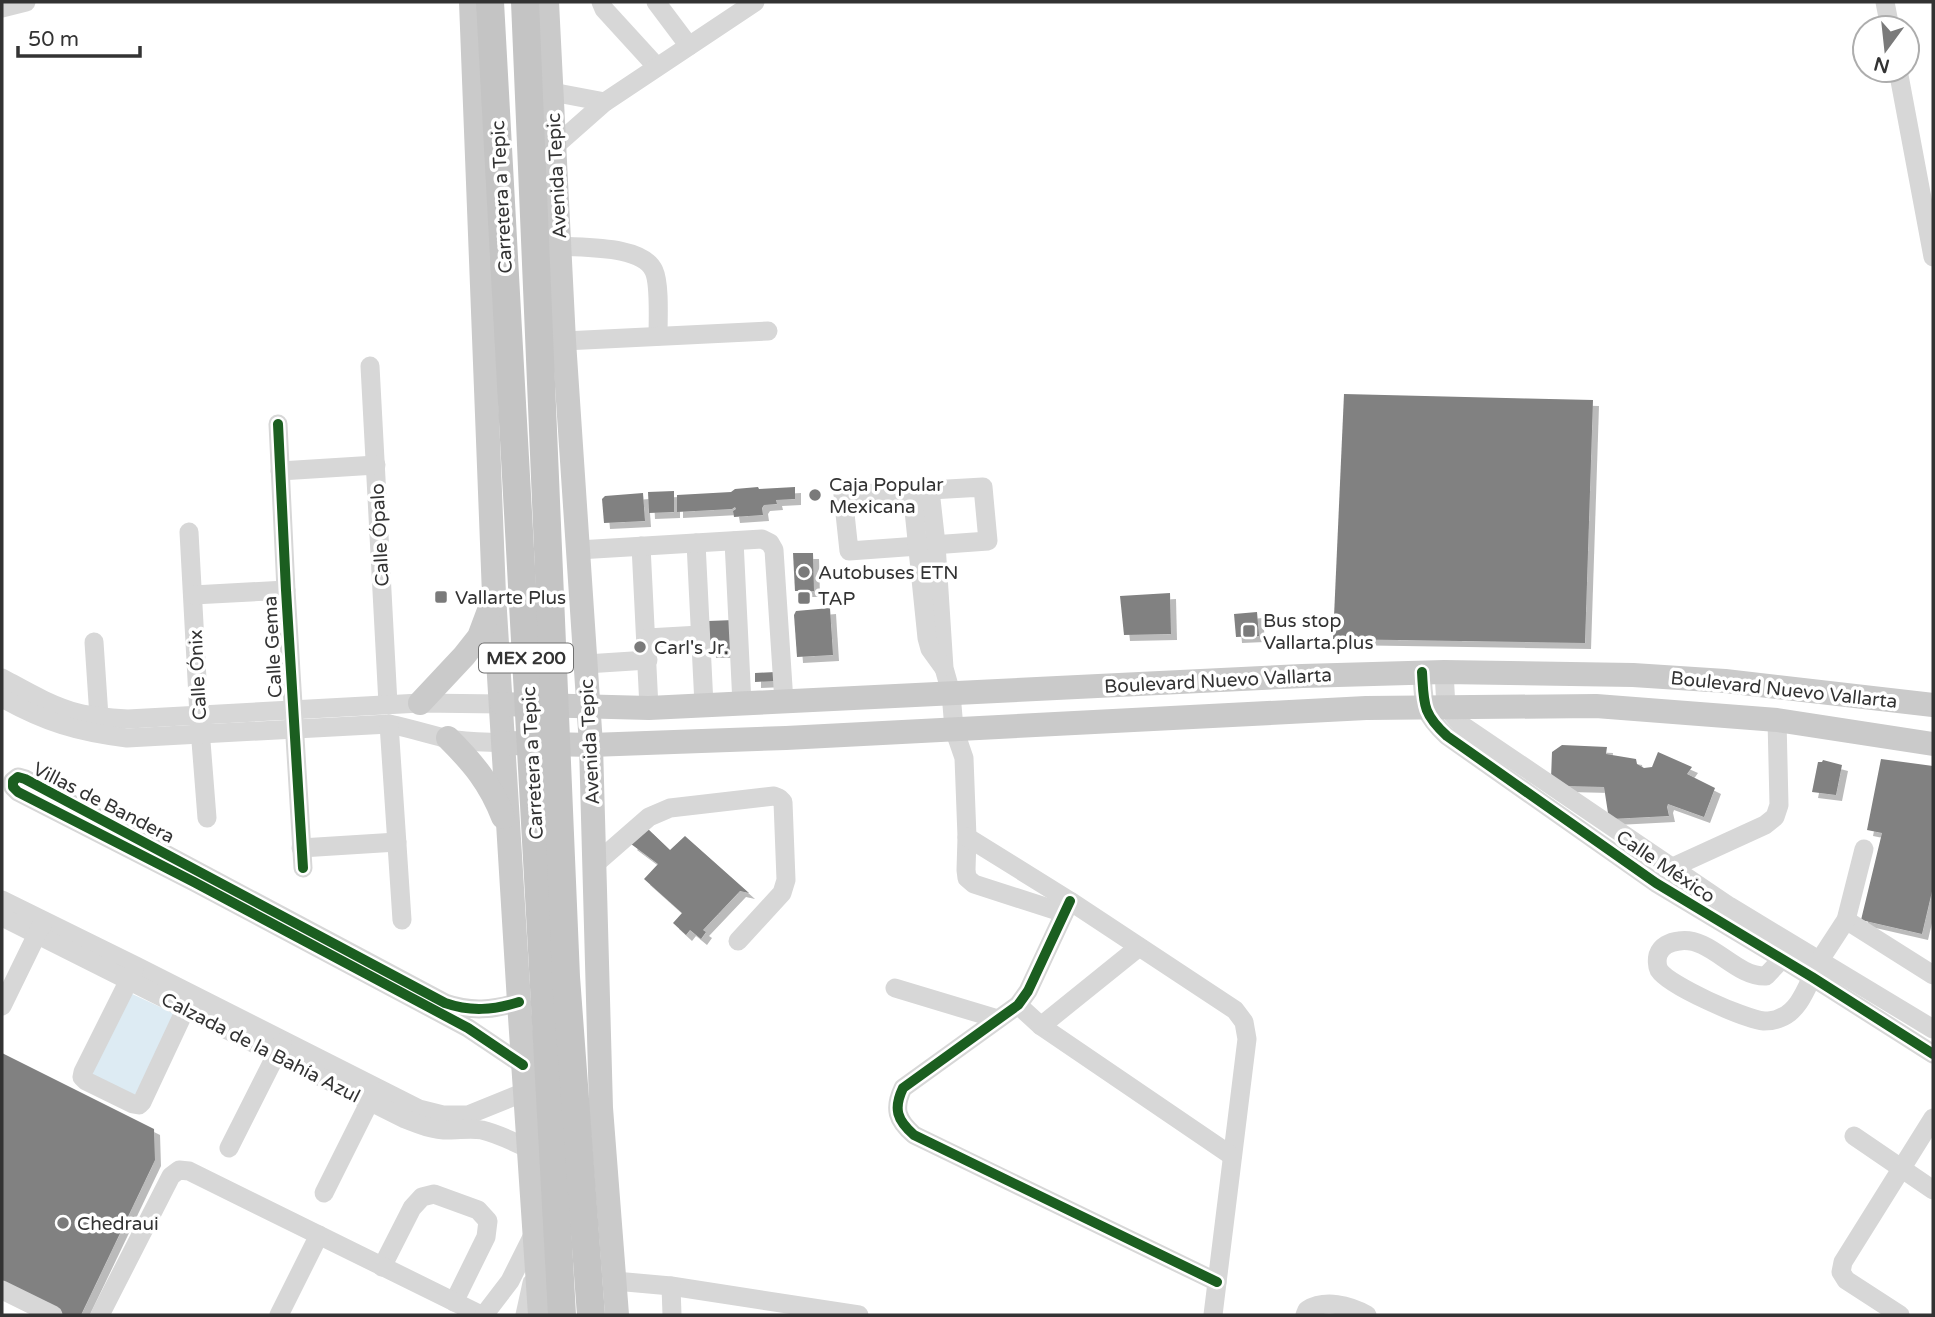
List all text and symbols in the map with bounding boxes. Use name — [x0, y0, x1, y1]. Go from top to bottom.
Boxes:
scale bar — [18, 14, 140, 58]
north arrow — [1851, 14, 1921, 84]
text: 50 m — [28, 27, 79, 52]
text: N — [1872, 52, 1892, 77]
street label: Avenida Tepic — [543, 112, 571, 239]
street label: Carretera a Tepic — [487, 120, 517, 274]
place label: Caja Popular Mexicana — [829, 474, 944, 518]
street label: Calle Ópalo — [365, 483, 394, 587]
marker: Caja Popular Mexicana — [807, 487, 823, 503]
place label: Autobuses ETN — [818, 562, 959, 584]
marker: Autobuses ETN — [796, 564, 812, 580]
place label: Vallarte Plus — [455, 587, 566, 609]
place label: TAP — [818, 588, 856, 610]
marker: Vallarte Plus — [433, 589, 449, 605]
marker: TAP — [796, 590, 812, 606]
street label: Calle Gema — [259, 595, 287, 699]
place label: Bus stop Vallarta.plus — [1263, 610, 1374, 654]
marker: Bus stop Vallarta.plus — [1241, 623, 1257, 639]
street label: Calle Ónix — [184, 629, 211, 721]
place label: Carl's Jr. — [654, 637, 729, 659]
marker: Carl's Jr. — [632, 639, 648, 655]
road number: MEX 200 — [479, 644, 573, 672]
street label: Boulevard Nuevo Vallarta — [1104, 664, 1332, 698]
street label: Boulevard Nuevo Vallarta — [1669, 667, 1898, 713]
street label: Avenida Tepic — [576, 678, 604, 805]
street label: Carretera a Tepic — [518, 686, 548, 840]
street label: Villas de Bandera — [29, 758, 178, 848]
street label: Calle México — [1612, 826, 1719, 908]
street label: Calzada de la Bahía Azul — [157, 988, 364, 1108]
place label: Chedraui — [77, 1213, 159, 1235]
marker: Chedraui — [55, 1215, 71, 1231]

